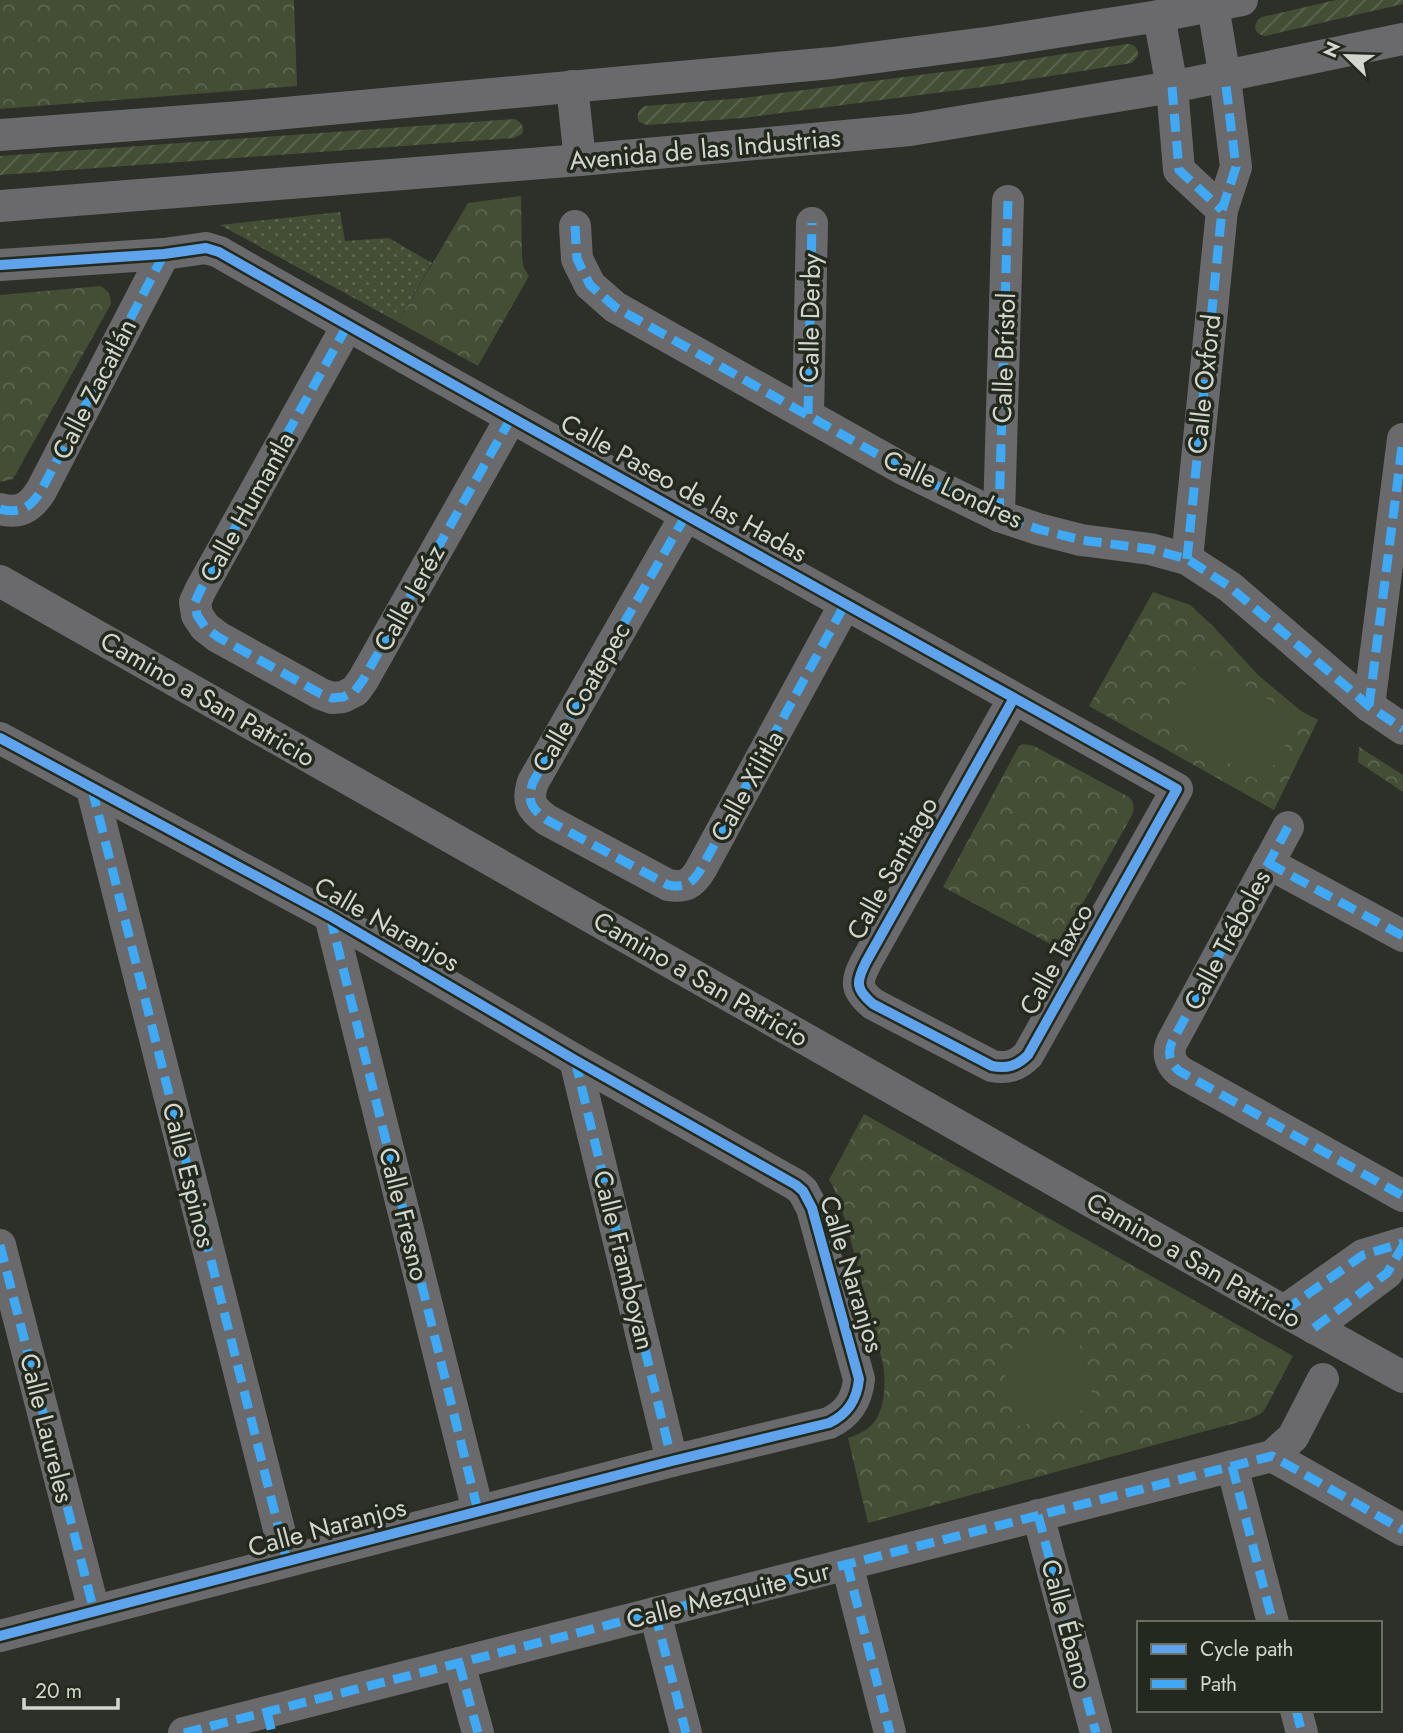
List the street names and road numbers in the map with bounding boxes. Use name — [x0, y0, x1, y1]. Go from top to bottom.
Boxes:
street label: Avenida de las Industrias — [568, 118, 842, 180]
street label: Calle Derby — [790, 252, 830, 383]
street label: Calle Brístol — [983, 292, 1025, 424]
street label: Calle Zacatlán — [42, 312, 146, 466]
street label: Calle Oxford — [1178, 312, 1230, 456]
street label: Calle Paseo de las Hadas — [554, 404, 814, 572]
street label: Calle Humantla — [190, 425, 304, 589]
street label: Calle Londres — [877, 440, 1029, 538]
street label: Calle Jeréz — [364, 538, 454, 658]
street label: Calle Coatepec — [522, 615, 640, 779]
street label: Camino a San Patricio — [93, 622, 323, 776]
street label: Calle Xilitla — [701, 723, 793, 849]
street label: Calle Santiago — [837, 790, 947, 946]
street label: Calle Tréboles — [1174, 863, 1280, 1017]
street label: Calle Naranjos — [307, 867, 467, 981]
street label: Calle Taxco — [1010, 896, 1102, 1022]
street label: Camino a San Patricio — [586, 902, 816, 1056]
street label: Calle Espinos — [153, 1099, 225, 1251]
street label: Calle Fresno — [369, 1143, 439, 1285]
street label: Calle Framboyan — [583, 1166, 665, 1354]
street label: Camino a San Patricio — [1079, 1183, 1309, 1337]
street label: Calle Naranjos — [810, 1191, 894, 1357]
street label: Calle Laureles — [10, 1349, 84, 1507]
street label: Calle Naranjos — [244, 1488, 410, 1566]
street label: Calle Mezquite Sur — [622, 1551, 834, 1639]
street label: Calle Ébano — [1031, 1555, 1103, 1693]

